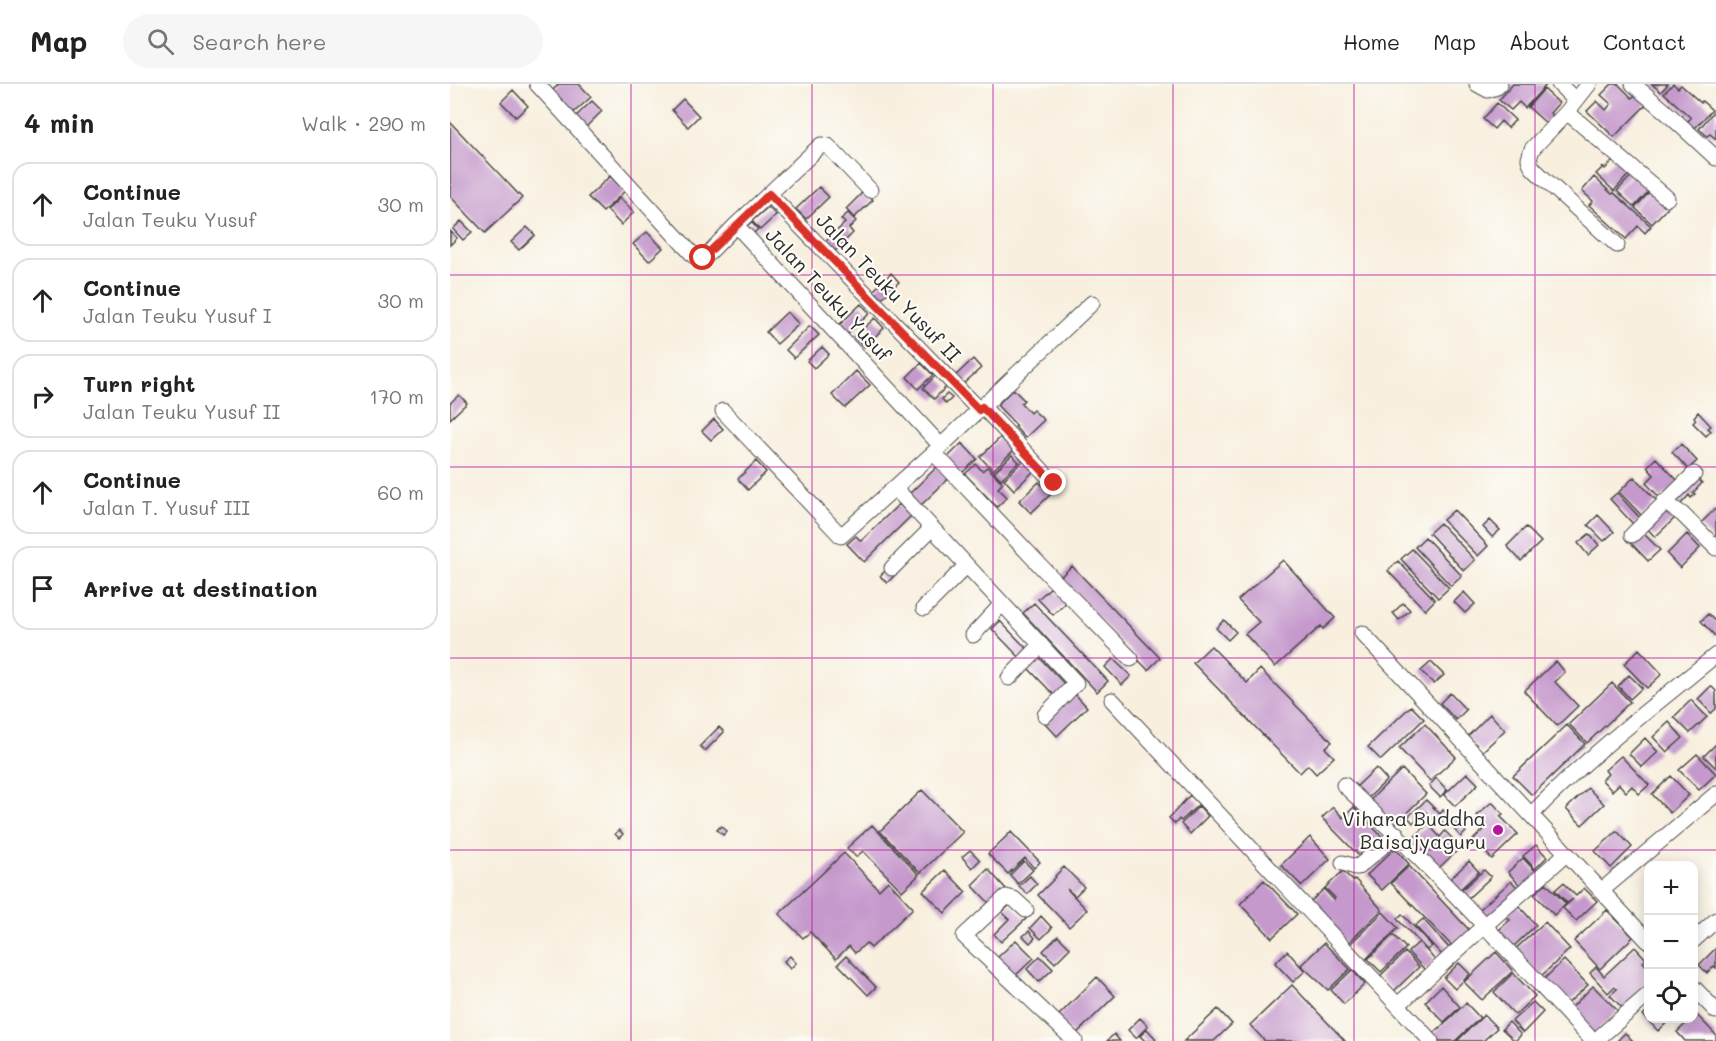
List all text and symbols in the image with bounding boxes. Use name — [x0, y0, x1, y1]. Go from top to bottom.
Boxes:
search box — [123, 14, 543, 68]
text: Map — [30, 23, 87, 59]
icon: search — [144, 25, 177, 58]
text: Search here — [192, 27, 326, 56]
text: Home — [1343, 28, 1400, 55]
text: Map — [1433, 28, 1476, 55]
text: About — [1509, 28, 1570, 55]
text: Contact — [1603, 28, 1686, 55]
text: 4 min — [24, 106, 94, 140]
text: Walk · 290 m — [301, 110, 426, 136]
text: Continue — [83, 177, 181, 206]
icon: ahead — [26, 188, 59, 221]
text: 30 m — [378, 191, 424, 217]
text: Jalan Teuku Yusuf — [83, 206, 256, 232]
street label: Jalan Teuku Yusuf II — [812, 208, 966, 366]
street label: Jalan Teuku Yusuf — [761, 222, 897, 366]
route start — [689, 244, 715, 270]
text: Continue — [83, 273, 181, 302]
icon: ahead — [26, 284, 59, 317]
text: 30 m — [378, 287, 424, 313]
text: Jalan Teuku Yusuf I — [83, 302, 271, 328]
text: Turn right — [83, 369, 195, 398]
icon: right — [26, 380, 59, 413]
text: 170 m — [369, 383, 424, 409]
text: Jalan Teuku Yusuf II — [83, 398, 280, 424]
text: Continue — [83, 465, 181, 494]
route end — [1040, 469, 1066, 495]
icon: ahead — [26, 476, 59, 509]
text: 60 m — [377, 479, 424, 505]
text: Jalan T. Yusuf III — [83, 494, 250, 520]
icon: arrive — [26, 572, 59, 605]
text: Arrive at destination — [83, 574, 318, 603]
place label: Vihara Buddha Baisajyaguru — [1342, 805, 1486, 854]
marker: Vihara Buddha Baisajyaguru — [1491, 823, 1505, 837]
map controls — [1644, 861, 1698, 1023]
button: + — [1644, 861, 1698, 915]
button: − — [1644, 915, 1698, 969]
button: locate — [1644, 969, 1698, 1023]

